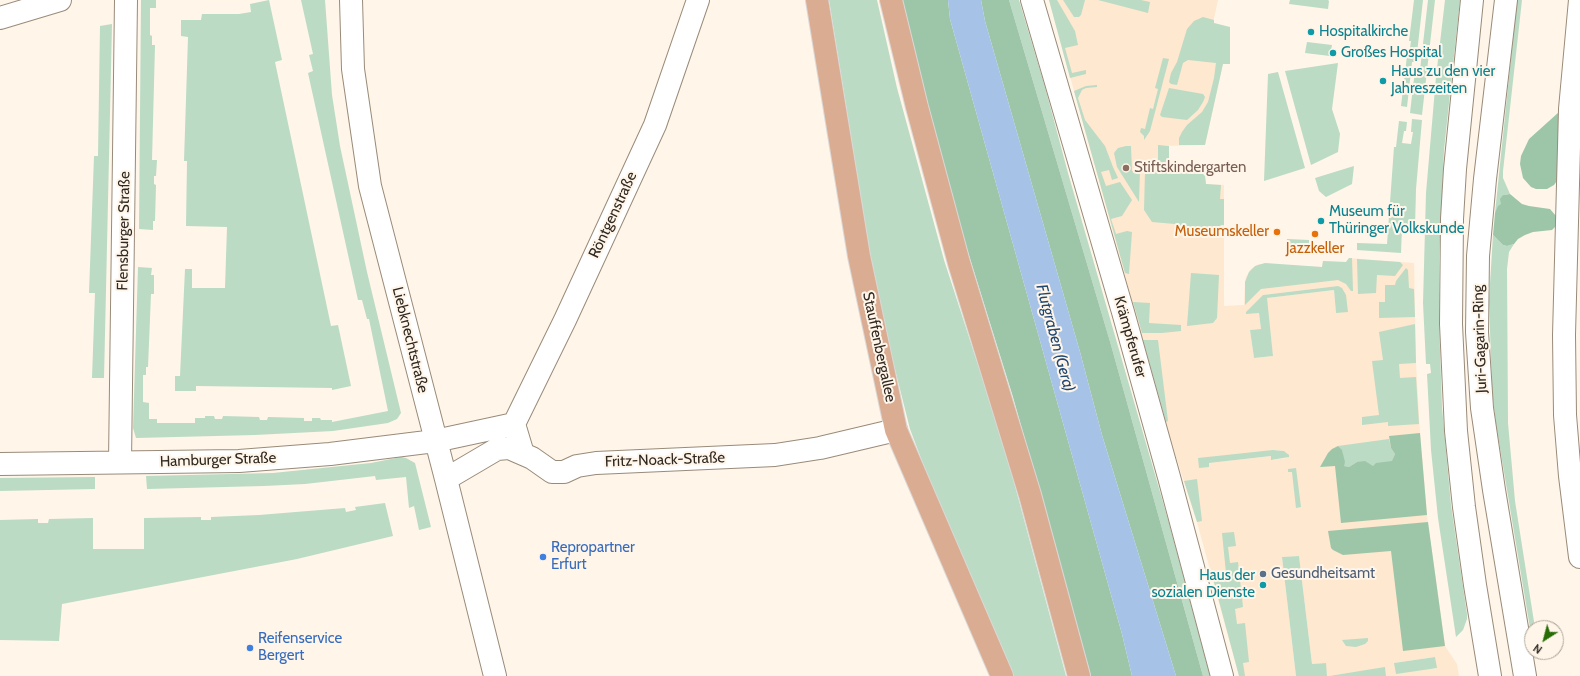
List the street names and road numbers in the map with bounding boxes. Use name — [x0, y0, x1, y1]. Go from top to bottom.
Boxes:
street label: Röntgenstraße — [585, 169, 641, 261]
street label: Flensburger Straße — [114, 171, 134, 291]
street label: Liebknechtstraße — [388, 285, 432, 395]
street label: Juri-Gagarin-Ring — [1469, 285, 1491, 393]
street label: Stauffenbergallee — [859, 290, 899, 404]
street label: Krämpferufer — [1110, 294, 1150, 380]
street label: Hamburger Straße — [159, 449, 277, 471]
street label: Fritz-Noack-Straße — [605, 449, 725, 471]

